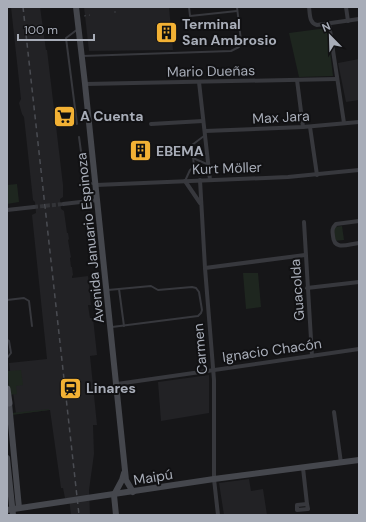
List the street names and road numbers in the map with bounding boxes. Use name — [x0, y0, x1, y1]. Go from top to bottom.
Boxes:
street label: Mario Dueñas — [167, 61, 255, 81]
street label: Max Jara — [252, 107, 310, 127]
street label: Avenida Januario Espinoza — [72, 152, 108, 324]
street label: Kurt Möller — [192, 158, 262, 178]
street label: Guacolda — [286, 258, 308, 322]
street label: Carmen — [189, 323, 211, 375]
street label: Ignacio Chacón — [221, 334, 323, 366]
street label: Maipú — [132, 465, 174, 489]

